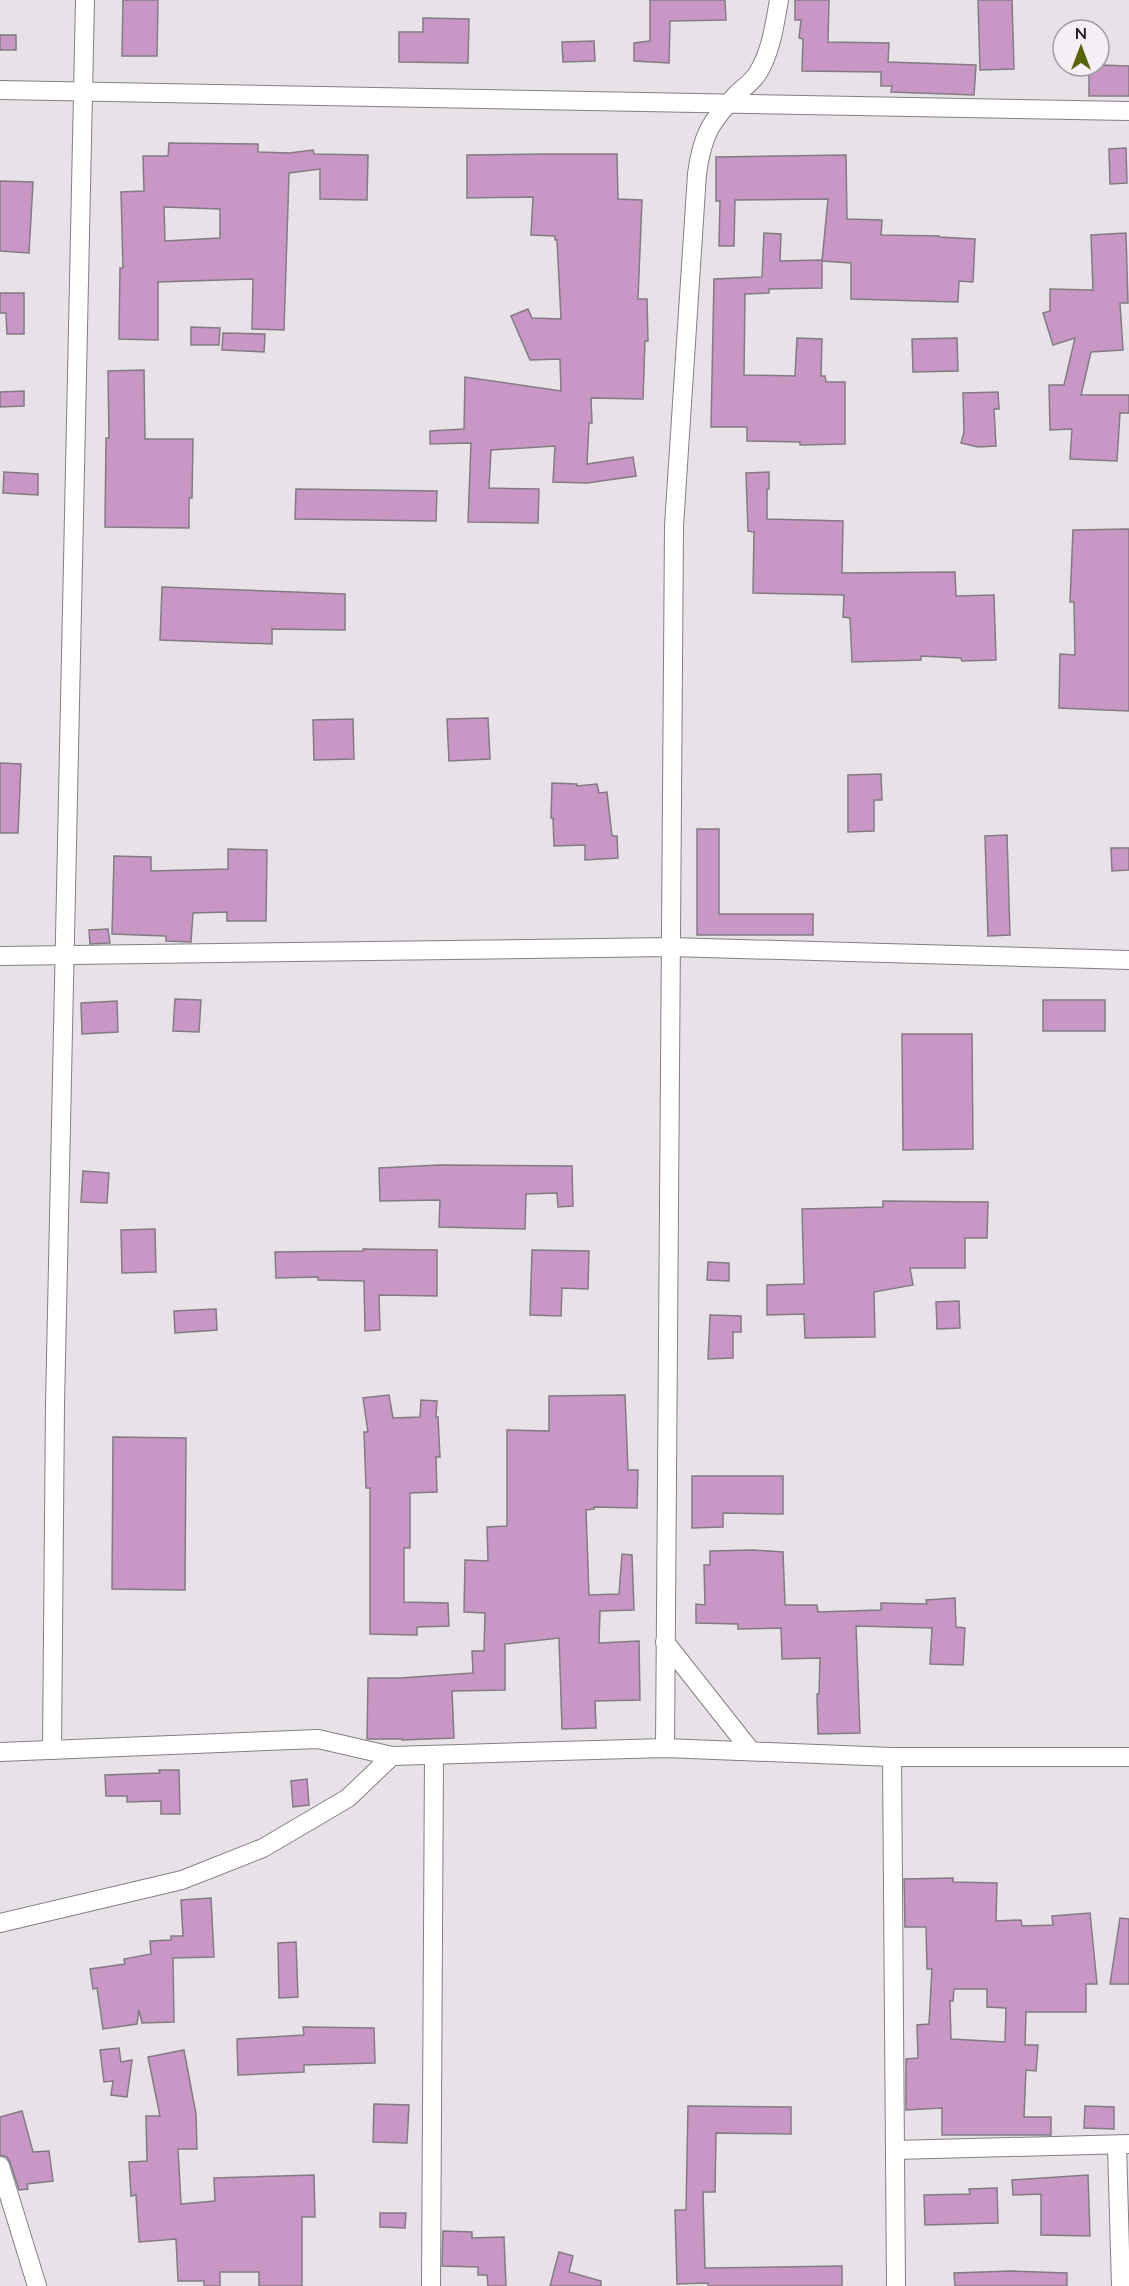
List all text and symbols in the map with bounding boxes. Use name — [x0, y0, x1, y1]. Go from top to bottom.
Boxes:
north arrow — [1051, 18, 1111, 78]
text: N — [1075, 23, 1087, 42]

